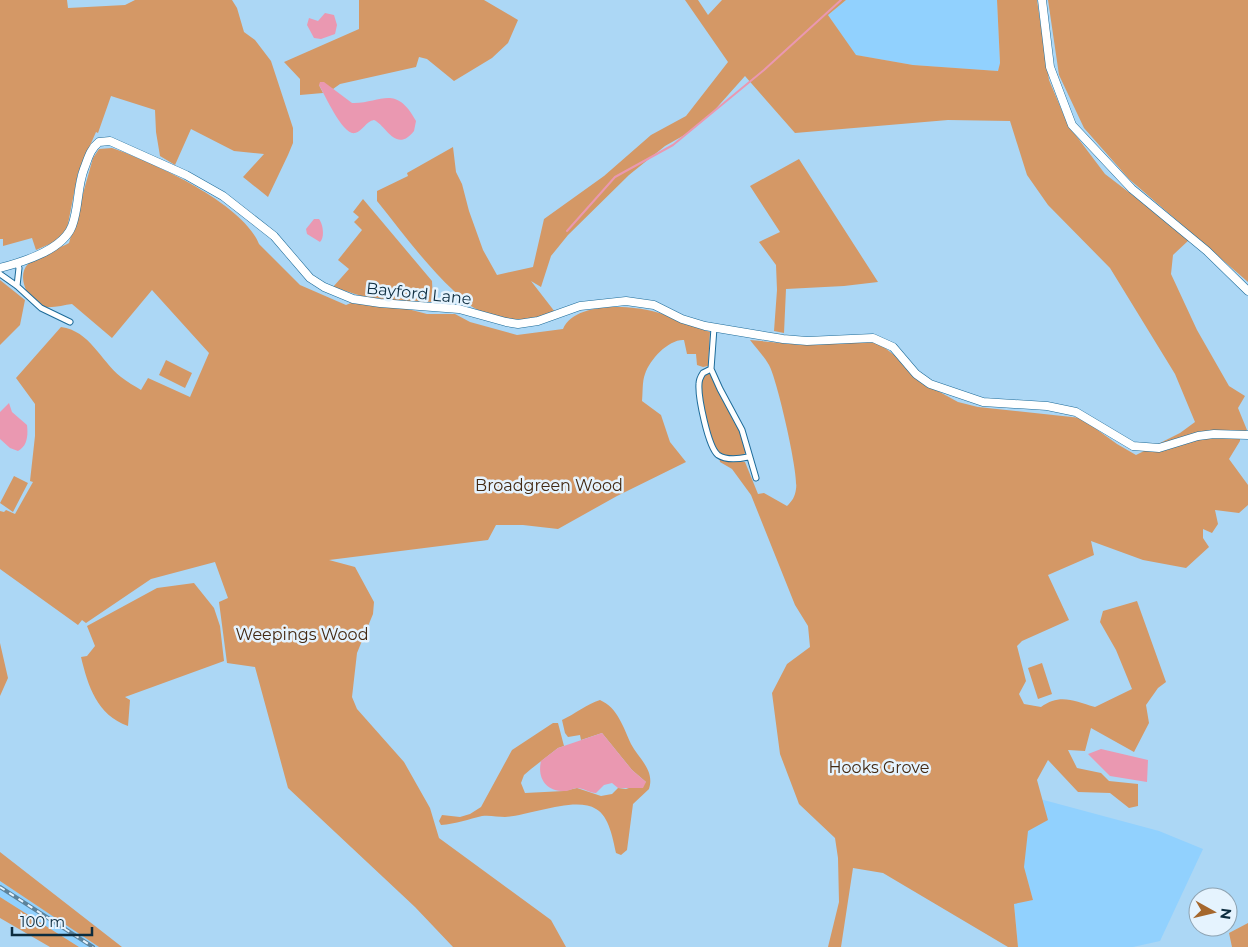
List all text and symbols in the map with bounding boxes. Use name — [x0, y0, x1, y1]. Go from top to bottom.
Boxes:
street label: Bayford Lane — [365, 279, 473, 308]
park label: Broadgreen Wood — [475, 476, 623, 495]
park label: Weepings Wood — [236, 625, 368, 644]
park label: Hooks Grove — [829, 758, 929, 777]
north arrow — [1188, 887, 1238, 937]
scale bar — [12, 904, 92, 936]
text: N — [1216, 907, 1236, 921]
text: 100 m — [20, 912, 65, 931]

